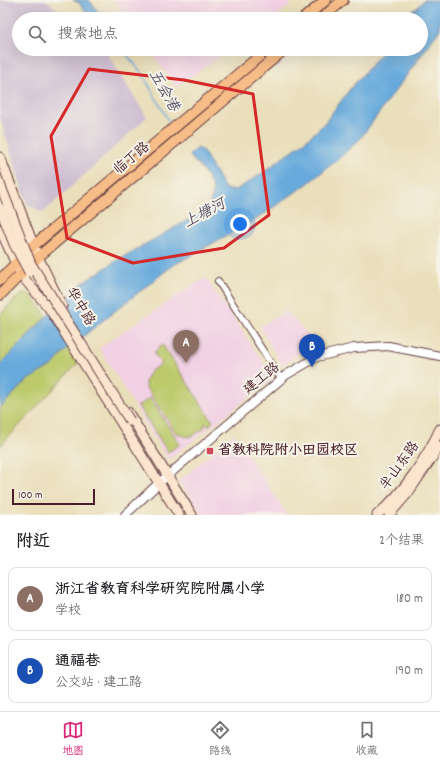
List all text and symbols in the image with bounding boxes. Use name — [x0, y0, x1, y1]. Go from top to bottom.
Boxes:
search box — [12, 12, 428, 56]
icon: search — [26, 23, 48, 45]
text: 搜索地点 — [58, 24, 118, 46]
water label: 五会港 — [142, 66, 185, 118]
street label: 临丁路 — [109, 138, 155, 180]
water label: 上塘河 — [180, 192, 233, 234]
your location — [230, 214, 250, 234]
street label: 华中路 — [61, 284, 99, 330]
pin: A — [173, 330, 199, 363]
pin: B — [299, 334, 325, 367]
street label: 建工路 — [239, 358, 285, 400]
street label: 半山东路 — [375, 437, 425, 495]
place label: 省教科院附小田园校区 — [218, 441, 358, 461]
marker: 省教科院附小田园校区 — [205, 446, 215, 456]
scale bar — [12, 487, 95, 506]
text: 100 m — [18, 488, 42, 504]
text: 附近 — [16, 531, 50, 555]
text: 2个结果 — [379, 532, 424, 551]
text: 浙江省教育科学研究院附属小学 — [55, 579, 265, 601]
text: A — [26, 590, 34, 609]
text: 180 m — [396, 590, 423, 609]
text: 学校 — [55, 602, 81, 621]
text: 通福巷 — [55, 651, 100, 673]
text: B — [27, 662, 33, 681]
text: 190 m — [395, 662, 423, 681]
text: 公交站 · 建工路 — [55, 674, 142, 693]
tab: 地图 — [62, 719, 84, 760]
tab: 路线 — [209, 719, 231, 760]
tab: 收藏 — [356, 719, 378, 760]

